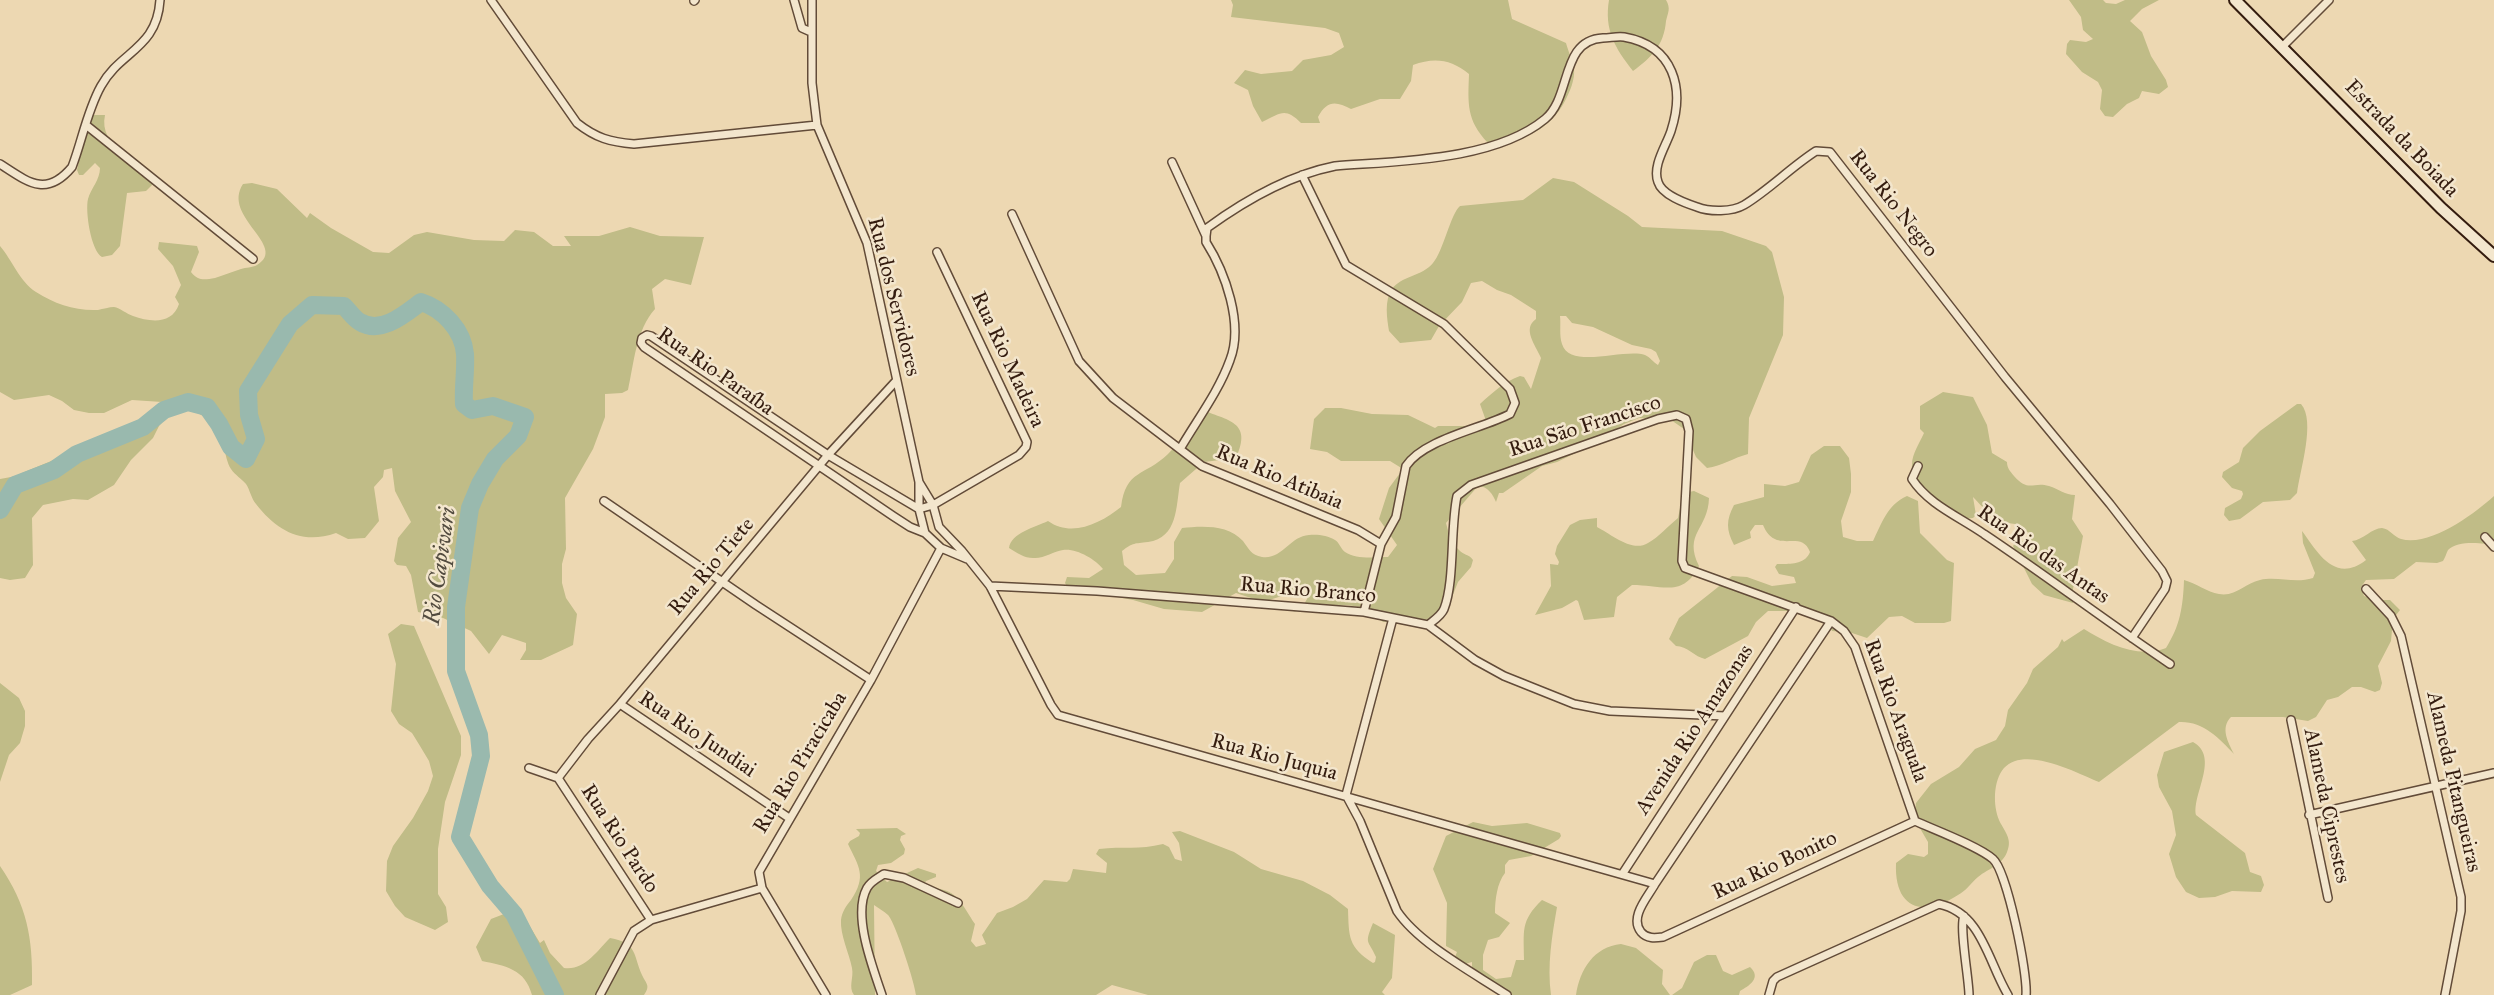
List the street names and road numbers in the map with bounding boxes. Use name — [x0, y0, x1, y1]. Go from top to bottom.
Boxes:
street label: Estrada da Boiada — [2339, 75, 2463, 203]
street label: Rua Rio Negro — [1843, 145, 1943, 263]
street label: Rua dos Servidores — [861, 215, 925, 379]
street label: Rua Rio Madeira — [964, 288, 1050, 432]
street label: Rua Rio Paraíba — [652, 322, 778, 422]
street label: Rua São Francisco — [1506, 391, 1664, 463]
street label: Rua Rio Atibaia — [1212, 440, 1346, 516]
street label: Rua Rio das Antas — [1972, 500, 2114, 610]
street label: Rua Rio Tiete — [664, 513, 760, 621]
street label: Rua Rio Branco — [1239, 573, 1377, 609]
street label: Rua Rio Araguala — [1857, 636, 1933, 786]
street label: Avenida Rio Amazonas — [1631, 640, 1759, 820]
street label: Rua Rio Jundiai — [633, 686, 761, 784]
street label: Rua Rio Piracicaba — [749, 688, 853, 838]
street label: Alameda Pitangueiras — [2420, 689, 2486, 875]
street label: Alameda Ciprestes — [2297, 726, 2355, 886]
street label: Rua Rio Juquia — [1208, 729, 1340, 787]
street label: Rua Rio Pardo — [575, 780, 663, 898]
street label: Rua Rio Bonito — [1709, 826, 1841, 906]

